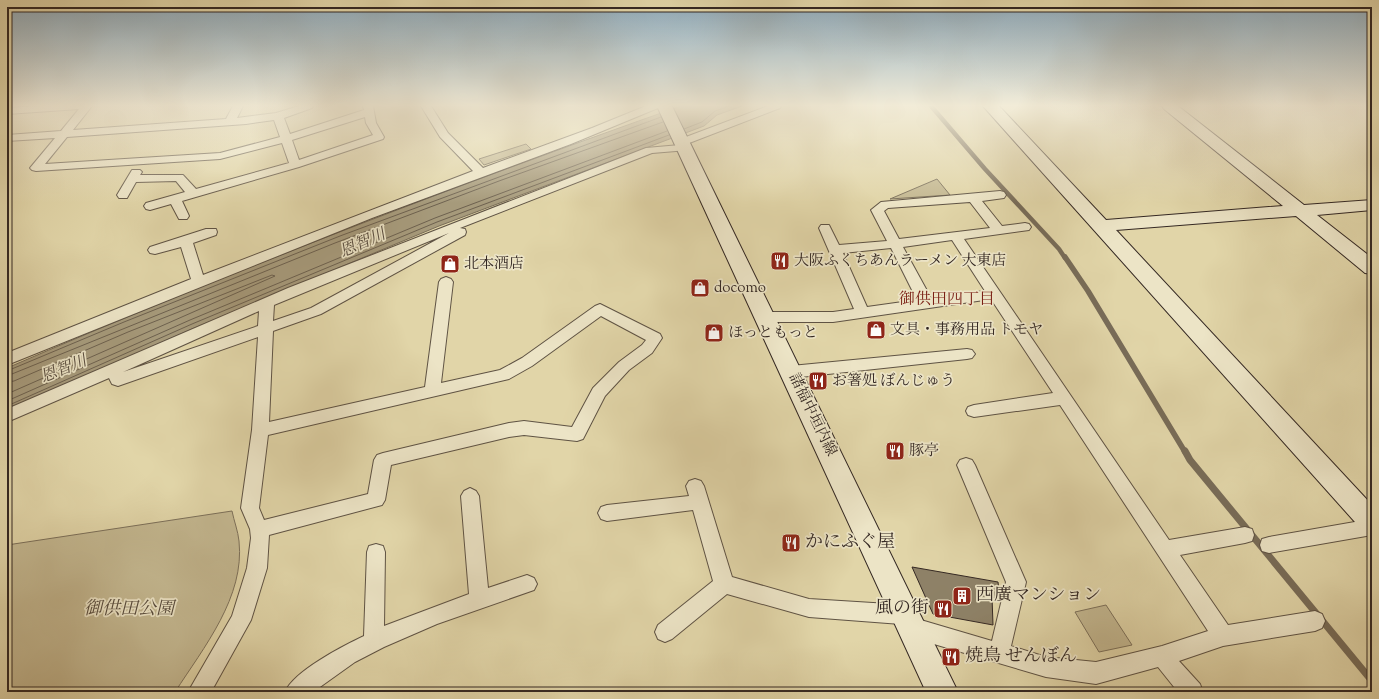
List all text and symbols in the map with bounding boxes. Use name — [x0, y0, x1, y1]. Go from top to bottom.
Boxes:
water label: 恩智川 — [336, 223, 391, 264]
restaurant icon: 大阪ふくちあんラーメン 大東店 — [769, 250, 791, 272]
place label: 大阪ふくちあんラーメン 大東店 — [794, 251, 1006, 272]
shop icon: 北本酒店 — [439, 253, 461, 275]
place label: 北本酒店 — [464, 254, 524, 275]
shop icon: docomo — [689, 277, 711, 299]
place label: docomo — [714, 278, 766, 299]
district label: 御供田四丁目 — [899, 289, 995, 312]
shop icon: 文具・事務用品 トモヤ — [865, 319, 887, 341]
place label: 文具・事務用品 トモヤ — [890, 320, 1043, 341]
shop icon: ほっともっと — [703, 322, 725, 344]
place label: ほっともっと — [728, 323, 818, 344]
water label: 恩智川 — [37, 350, 92, 390]
street label: 諸福中垣内線 — [783, 370, 841, 460]
restaurant icon: お箸処 ぼんじゅう — [807, 370, 829, 392]
place label: お箸処 ぼんじゅう — [832, 371, 955, 392]
restaurant icon: 豚亭 — [884, 440, 906, 462]
place label: 豚亭 — [909, 441, 939, 462]
place label: かにふぐ屋 — [805, 530, 895, 556]
restaurant icon: かにふぐ屋 — [780, 532, 802, 554]
place label: 西廣マンション — [976, 583, 1101, 609]
building icon: 西廣マンション — [951, 585, 973, 607]
place label: 風の街 — [875, 596, 929, 622]
park label: 御供田公園 — [84, 597, 177, 623]
restaurant icon: 風の街 — [932, 598, 954, 620]
place label: 焼鳥 せんぼん — [965, 644, 1077, 670]
restaurant icon: 焼鳥 せんぼん — [940, 646, 962, 668]

